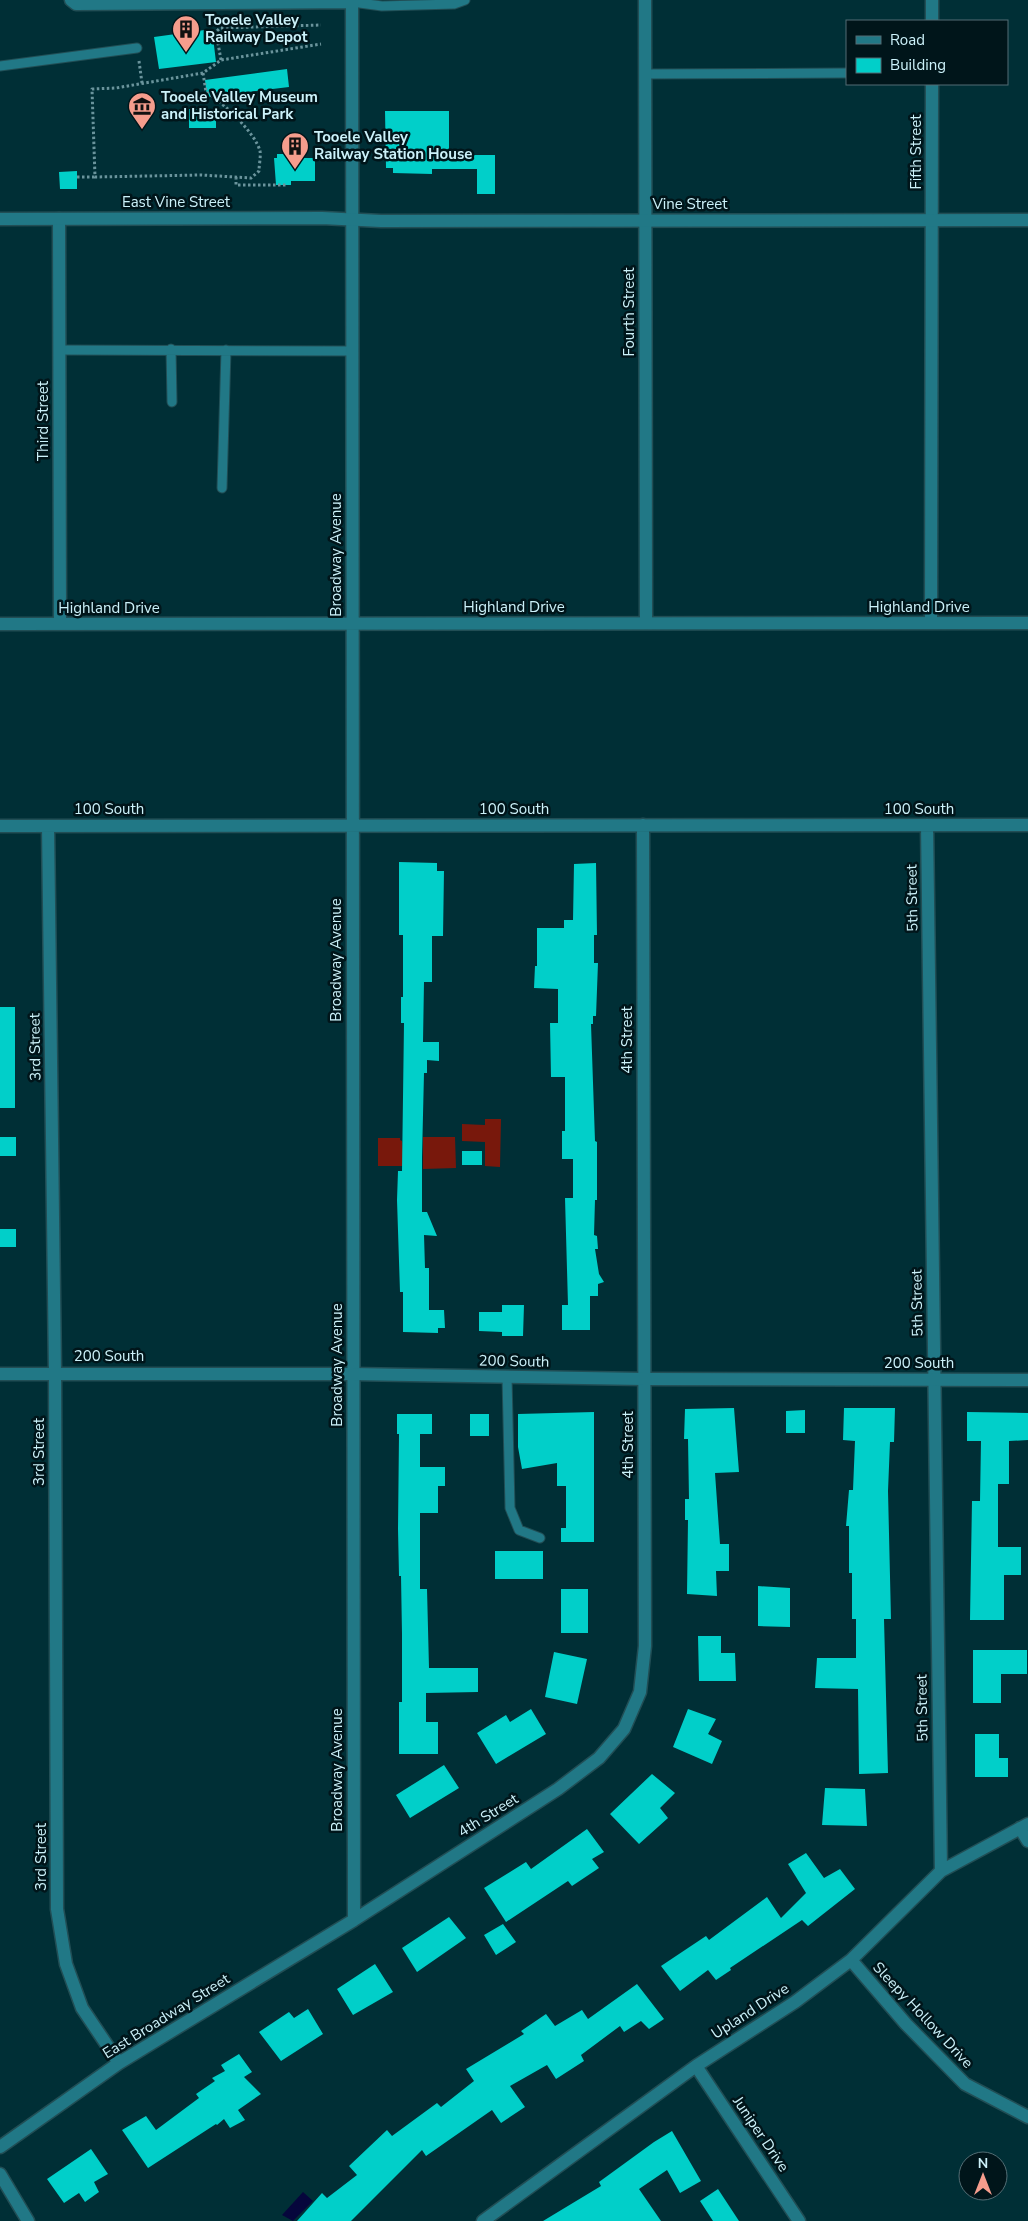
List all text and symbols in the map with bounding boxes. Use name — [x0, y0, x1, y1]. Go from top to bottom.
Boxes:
place label: Tooele Valley Railway Depot — [205, 10, 308, 47]
building icon: Tooele Valley Railway Depot — [171, 14, 201, 53]
legend — [846, 20, 1008, 85]
text: Road — [890, 30, 925, 50]
text: Building — [890, 55, 946, 75]
place label: Tooele Valley Museum and Historical Park — [161, 87, 318, 124]
museum icon: Tooele Valley Museum and Historical Park — [127, 91, 157, 130]
street label: Fifth Street — [906, 114, 926, 189]
place label: Tooele Valley Railway Station House — [314, 127, 472, 164]
building icon: Tooele Valley Railway Station House — [280, 131, 310, 170]
street label: East Vine Street — [122, 192, 231, 212]
street label: Vine Street — [651, 194, 728, 214]
street label: Fourth Street — [619, 267, 639, 357]
street label: Third Street — [33, 380, 53, 461]
street label: Broadway Avenue — [326, 493, 346, 617]
street label: Highland Drive — [463, 597, 565, 617]
street label: Highland Drive — [868, 597, 970, 617]
street label: Highland Drive — [58, 598, 160, 618]
street label: 100 South — [74, 799, 144, 819]
street label: 100 South — [479, 799, 549, 819]
street label: 100 South — [884, 799, 954, 819]
street label: 5th Street — [901, 863, 923, 932]
street label: Broadway Avenue — [326, 898, 346, 1022]
street label: 4th Street — [617, 1005, 637, 1074]
street label: 3rd Street — [24, 1012, 46, 1081]
street label: 5th Street — [906, 1268, 928, 1337]
street label: Broadway Avenue — [327, 1303, 347, 1427]
street label: 200 South — [74, 1346, 144, 1366]
street label: 200 South — [479, 1350, 549, 1372]
street label: 200 South — [884, 1353, 954, 1373]
street label: 4th Street — [618, 1410, 638, 1479]
street label: 3rd Street — [29, 1417, 49, 1486]
street label: 5th Street — [911, 1673, 933, 1742]
street label: Broadway Avenue — [327, 1708, 347, 1832]
street label: 4th Street — [454, 1788, 523, 1841]
street label: 3rd Street — [31, 1822, 51, 1891]
street label: Sleepy Hollow Drive — [868, 1957, 978, 2073]
street label: East Broadway Street — [99, 1968, 234, 2063]
street label: Upland Drive — [707, 1978, 793, 2044]
street label: Juniper Drive — [728, 2092, 794, 2176]
north arrow — [958, 2151, 1008, 2201]
text: N — [978, 2154, 988, 2173]

